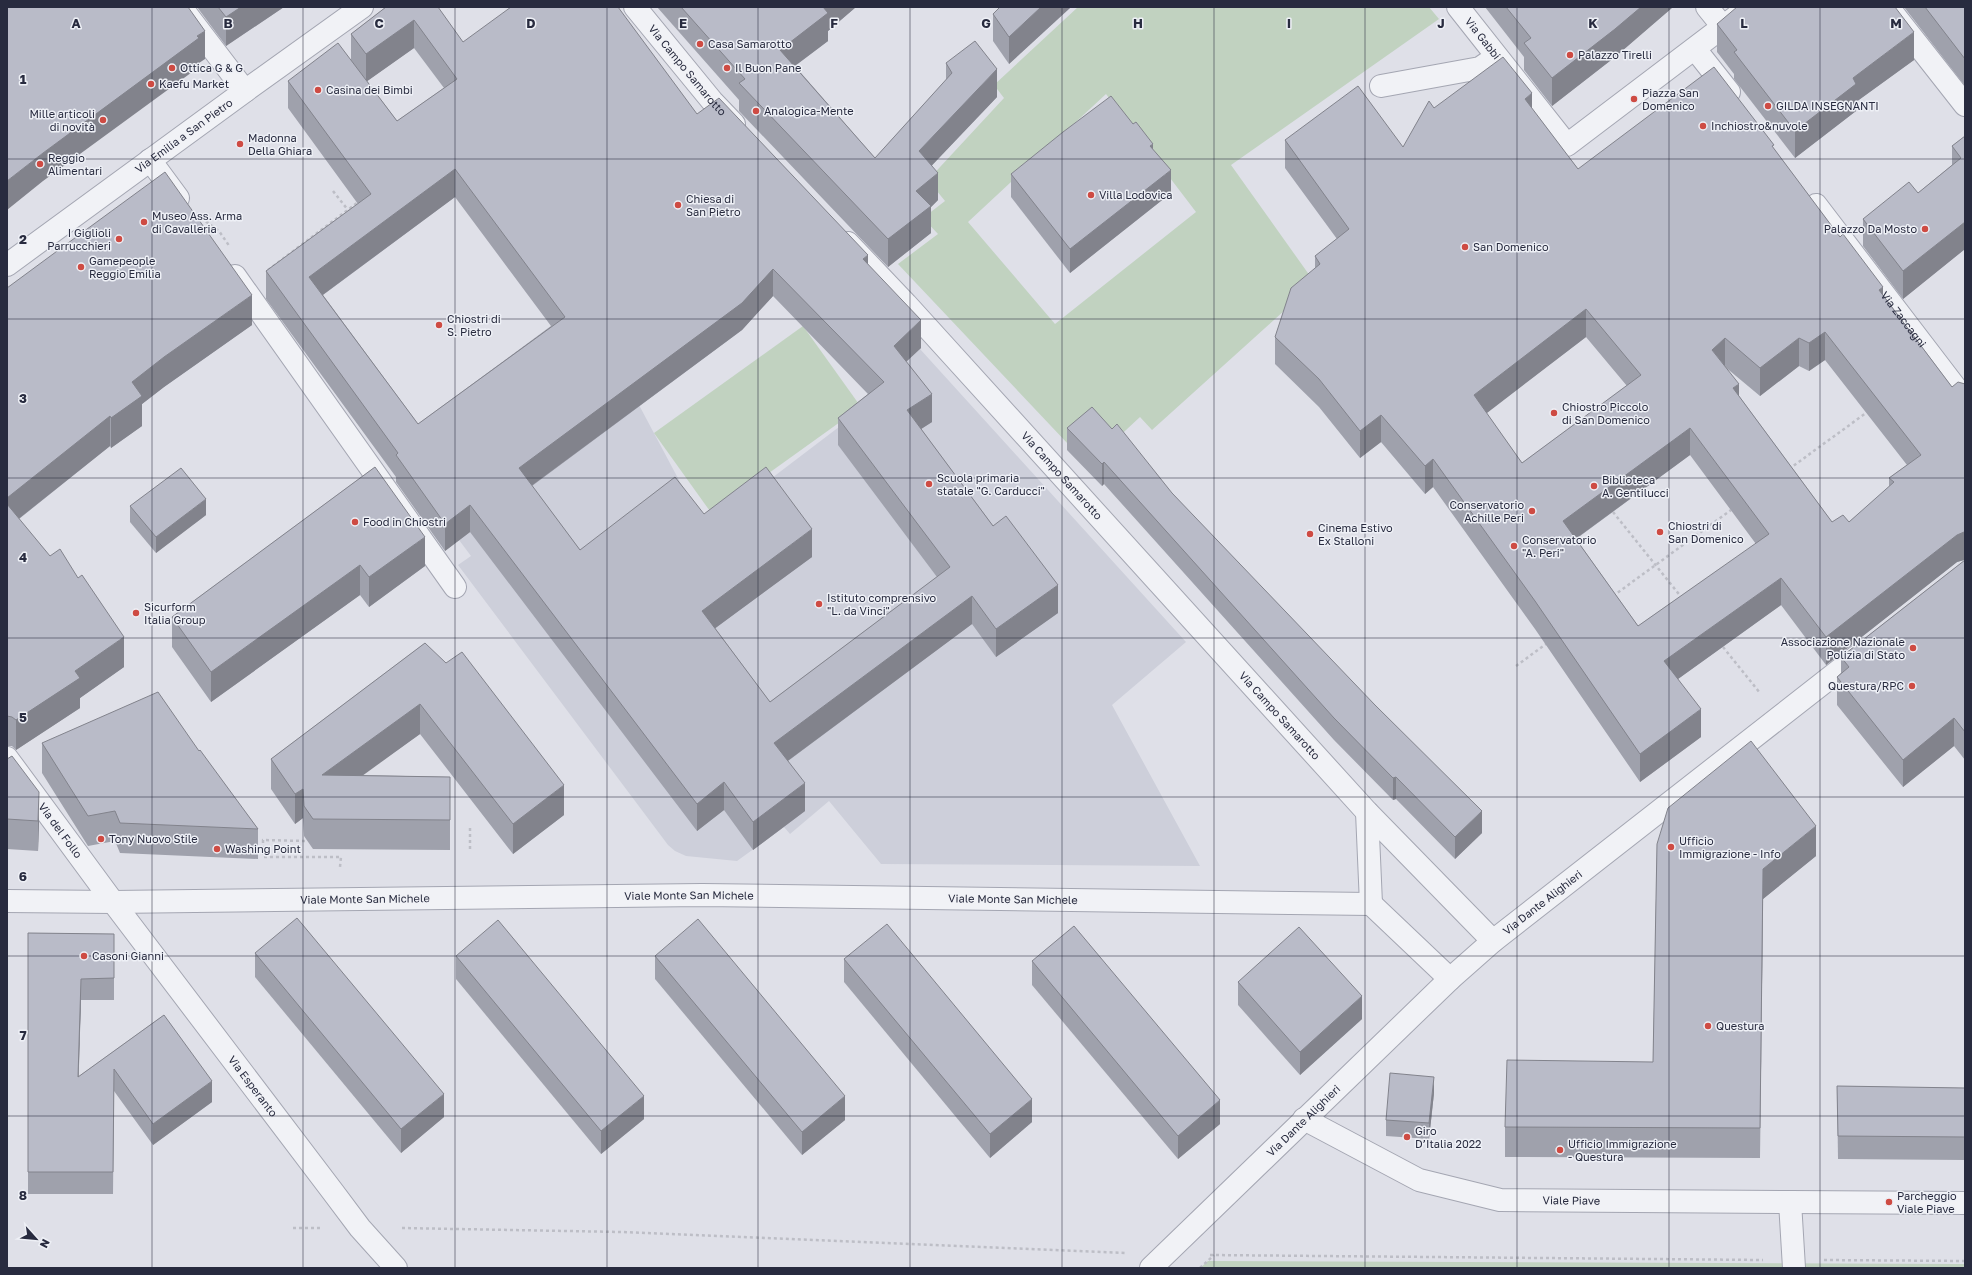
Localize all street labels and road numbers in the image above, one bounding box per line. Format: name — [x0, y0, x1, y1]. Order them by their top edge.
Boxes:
street label: Via Gabbi — [1463, 15, 1504, 62]
street label: Via Campo Samarotto — [646, 22, 729, 118]
street label: Via Emilia a San Pietro — [132, 95, 235, 175]
street label: Via Zaccagni — [1878, 289, 1929, 350]
street label: Via Campo Samarotto — [1019, 429, 1106, 522]
street label: Via Campo Samarotto — [1237, 669, 1323, 762]
street label: Via del Follo — [36, 800, 86, 861]
street label: Via Dante Alighieri — [1500, 867, 1584, 937]
street label: Viale Monte San Michele — [624, 888, 754, 902]
street label: Viale Monte San Michele — [300, 891, 430, 906]
street label: Viale Monte San Michele — [948, 891, 1078, 906]
street label: Via Esperanto — [226, 1053, 281, 1119]
street label: Via Dante Alighieri — [1264, 1082, 1343, 1159]
street label: Viale Piave — [1543, 1193, 1600, 1207]

